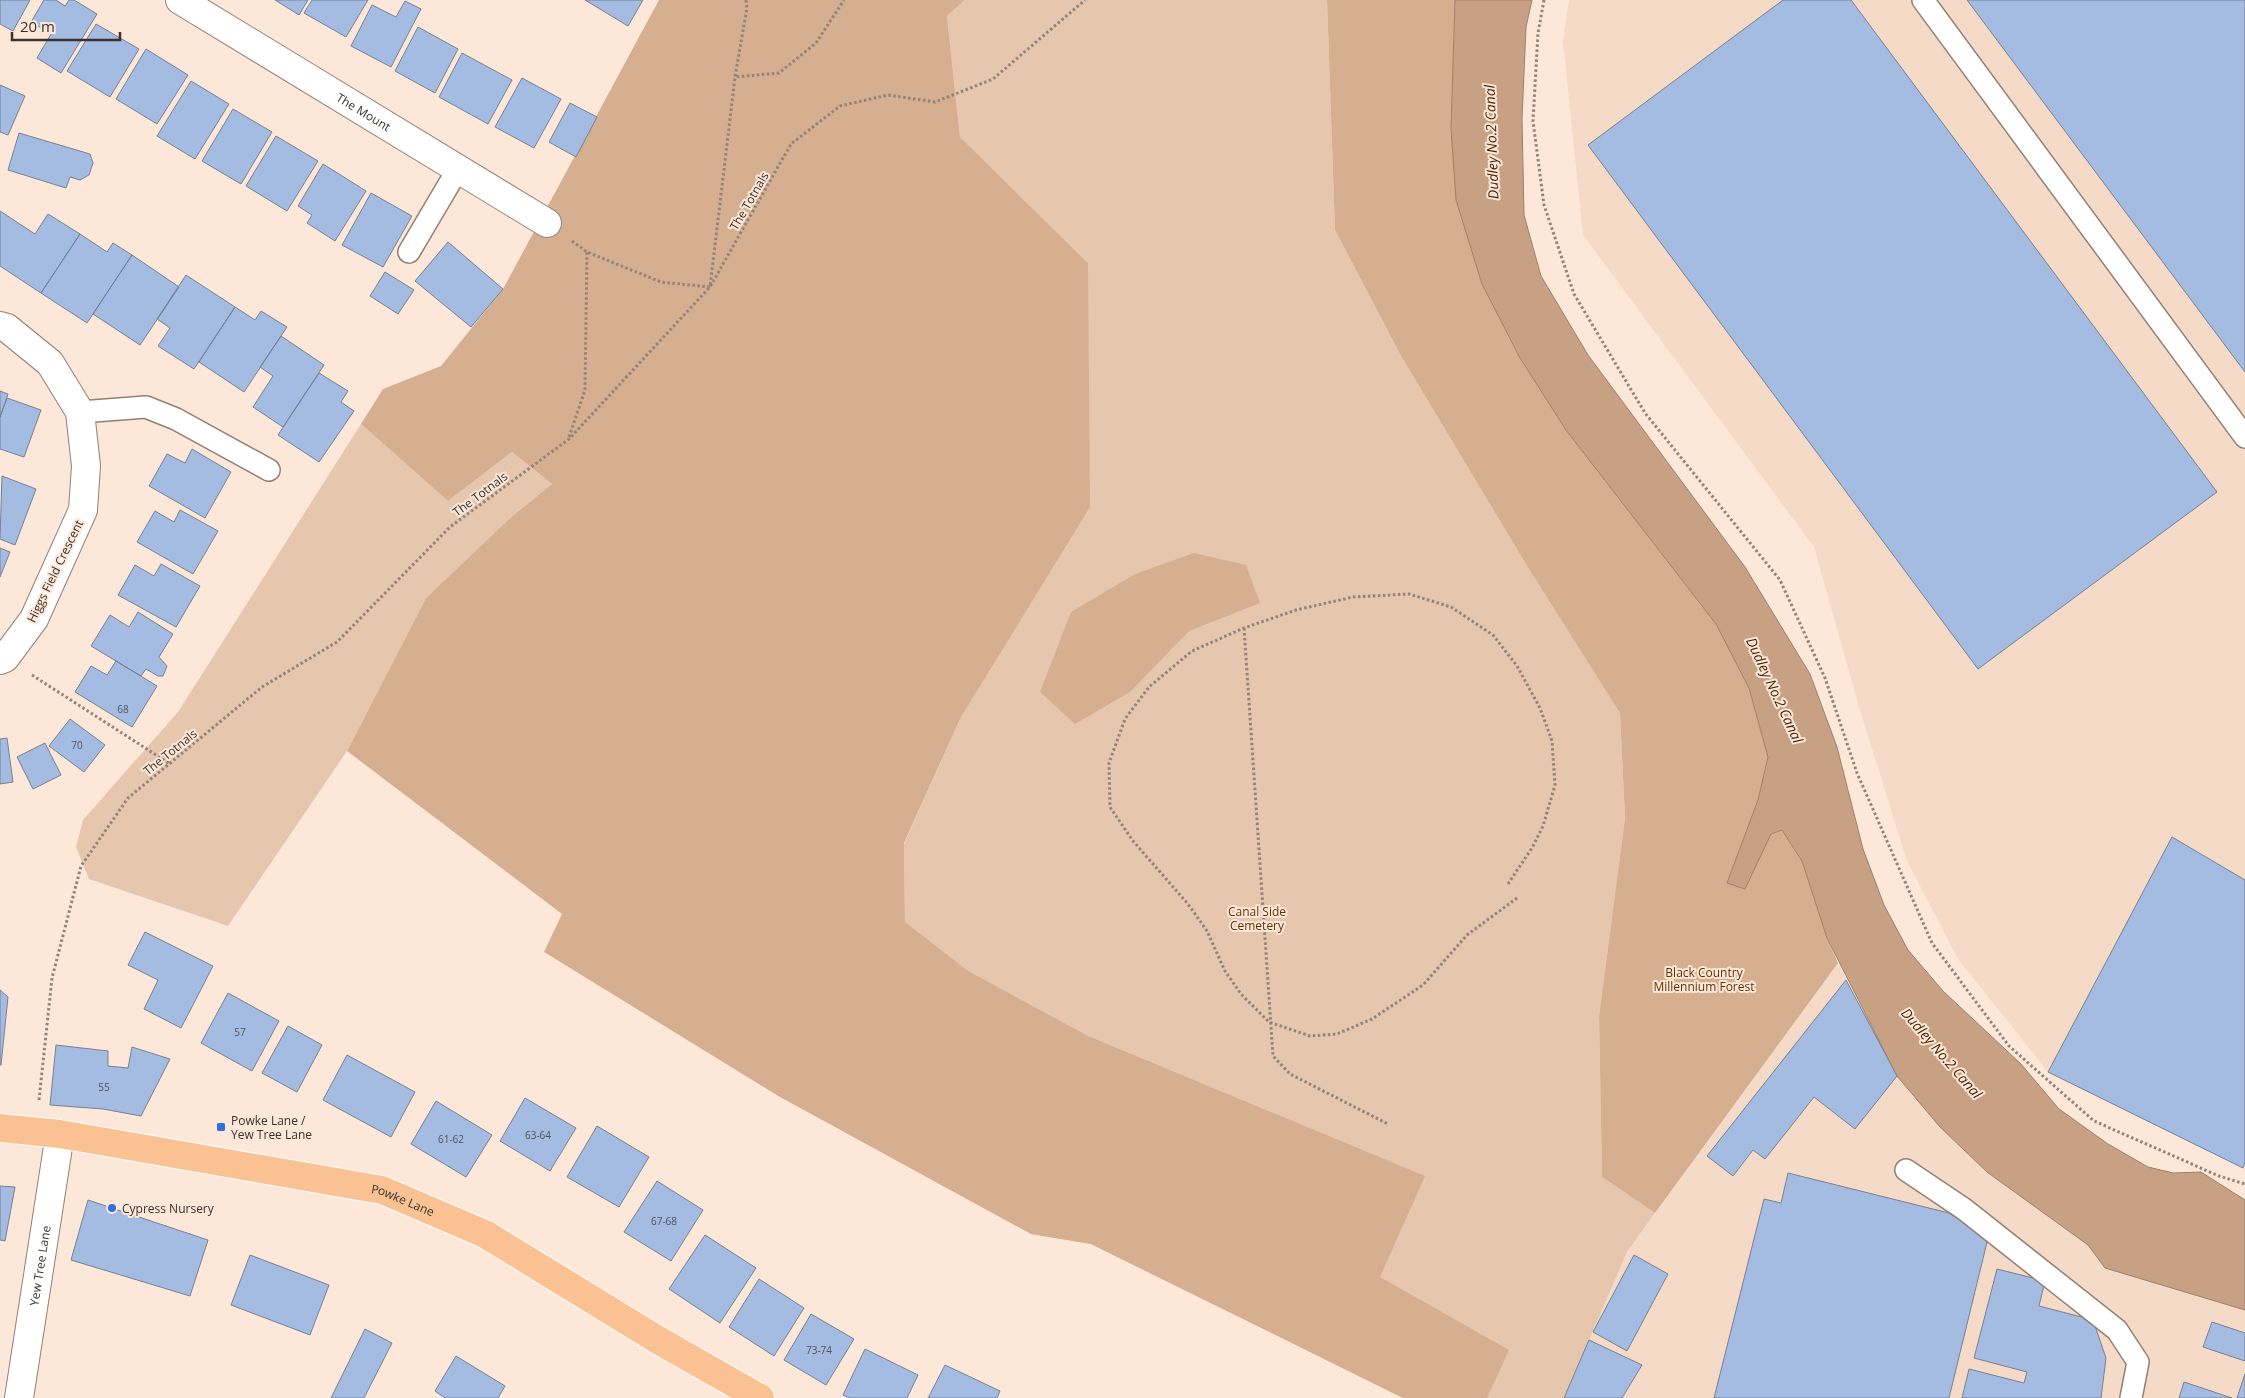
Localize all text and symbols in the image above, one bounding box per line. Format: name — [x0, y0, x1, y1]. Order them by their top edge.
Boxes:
scale bar — [12, 10, 120, 42]
text: 20 m — [20, 16, 55, 36]
water label: Dudley No.2 Canal — [1479, 84, 1502, 199]
street label: The Mount — [333, 89, 394, 135]
street label: The Totnals — [725, 168, 773, 233]
street label: The Totnals — [449, 468, 511, 520]
street label: Higgs Field Crescent — [23, 517, 87, 625]
water label: Dudley No.2 Canal — [1742, 634, 1808, 746]
house number: 68 — [117, 702, 129, 716]
street label: The Totnals — [140, 725, 201, 779]
house number: 70 — [71, 738, 83, 752]
park label: Canal Side Cemetery — [1228, 903, 1286, 934]
park label: Black Country Millennium Forest — [1653, 964, 1755, 995]
water label: Dudley No.2 Canal — [1897, 1004, 1987, 1103]
house number: 57 — [234, 1025, 246, 1039]
house number: 55 — [98, 1080, 110, 1094]
place label: Powke Lane / Yew Tree Lane — [231, 1112, 312, 1143]
marker: Powke Lane / Yew Tree Lane — [215, 1121, 227, 1133]
house number: 63-64 — [525, 1128, 551, 1142]
house number: 61-62 — [438, 1132, 464, 1146]
street label: Powke Lane — [370, 1180, 437, 1220]
place label: Cypress Nursery — [122, 1200, 215, 1217]
marker: Cypress Nursery — [106, 1202, 118, 1214]
house number: 67-68 — [651, 1214, 677, 1228]
street label: Yew Tree Lane — [25, 1224, 54, 1307]
house number: 73-74 — [806, 1343, 832, 1357]

